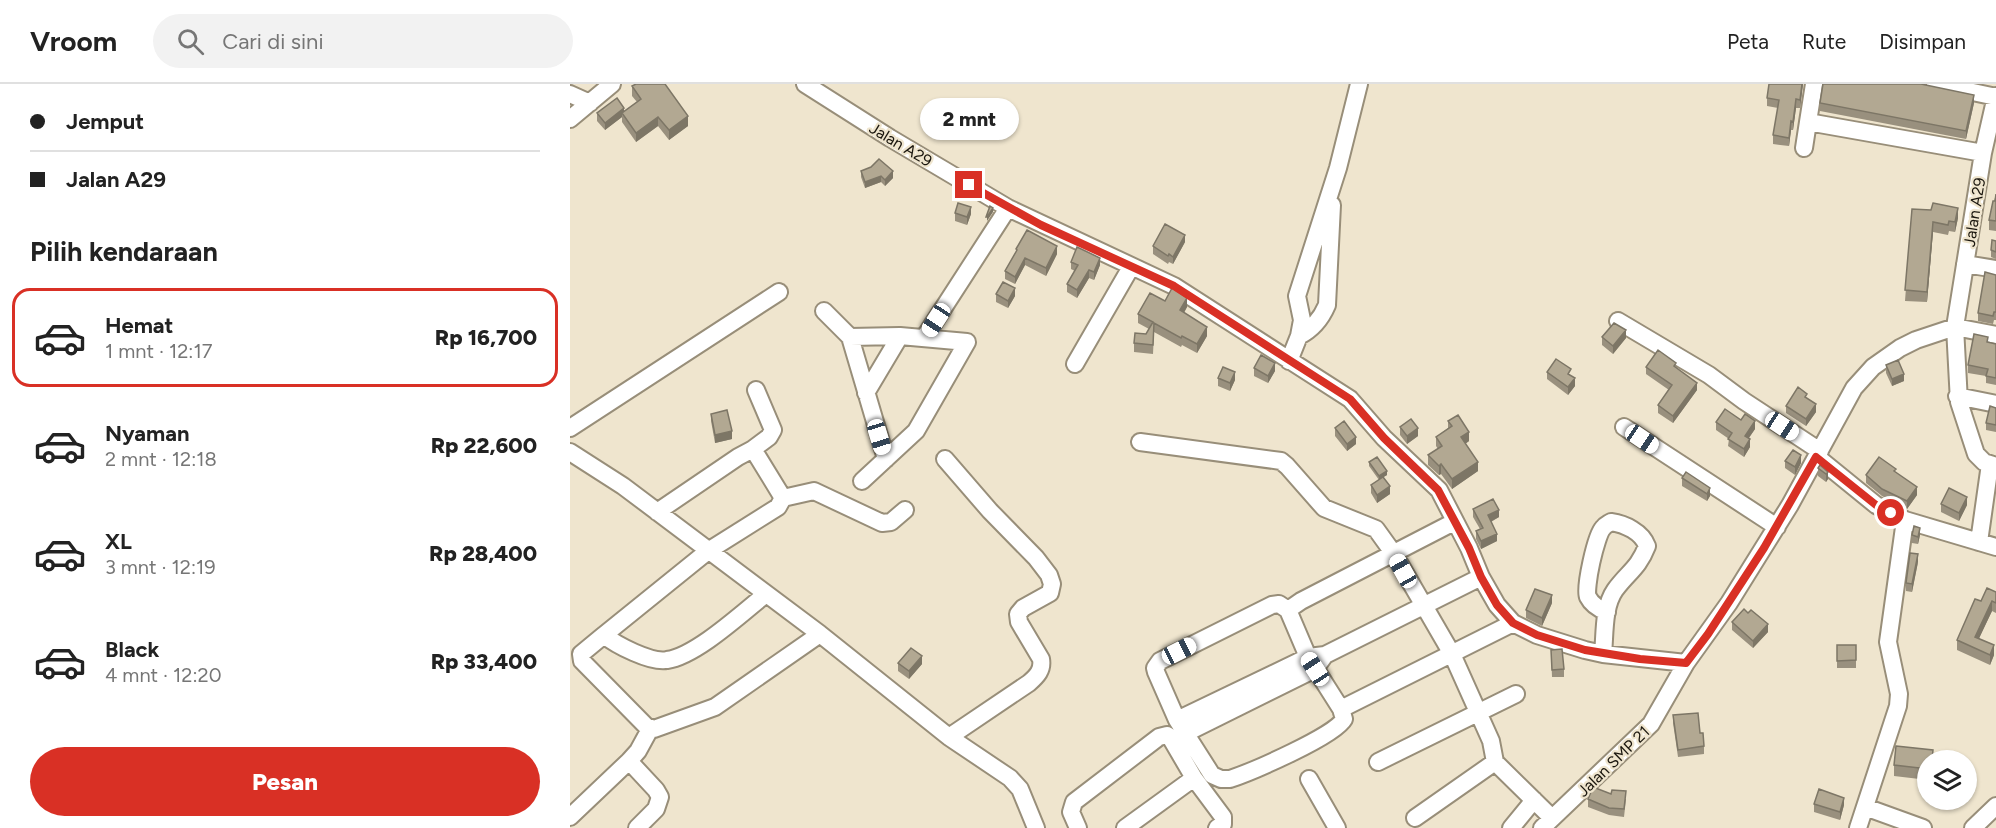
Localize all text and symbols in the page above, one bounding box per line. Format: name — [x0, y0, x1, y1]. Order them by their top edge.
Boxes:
search box — [153, 14, 573, 68]
text: Vroom — [30, 24, 117, 58]
icon: search — [174, 25, 207, 58]
text: Cari di sini — [222, 28, 324, 55]
text: Peta — [1727, 29, 1769, 54]
text: Rute — [1802, 29, 1846, 54]
text: Disimpan — [1879, 29, 1966, 54]
callout: 2 mnt — [920, 98, 1018, 140]
text: 2 mnt — [943, 107, 996, 131]
text: Jemput — [66, 108, 144, 135]
street label: Jalan A29 — [866, 118, 936, 171]
text: Jalan A29 — [66, 166, 166, 193]
route end — [955, 171, 982, 198]
street label: Jalan A29 — [1960, 176, 1989, 248]
text: Pilih kendaraan — [30, 235, 218, 268]
car — [919, 300, 953, 340]
icon: car — [33, 311, 87, 365]
text: Hemat — [105, 312, 173, 339]
text: Rp 16,700 — [435, 324, 537, 351]
text: 1 mnt · 12:17 — [105, 339, 212, 363]
car — [1762, 409, 1802, 443]
car — [865, 417, 893, 457]
icon: car — [33, 419, 87, 473]
text: Nyaman — [105, 420, 189, 447]
car — [1622, 421, 1662, 457]
text: Rp 22,600 — [431, 432, 537, 459]
text: 2 mnt · 12:18 — [105, 447, 217, 471]
route start — [1877, 499, 1904, 526]
icon: car — [33, 527, 87, 581]
text: XL — [105, 528, 132, 555]
text: Rp 28,400 — [429, 540, 537, 567]
car — [1386, 551, 1420, 591]
text: 3 mnt · 12:19 — [105, 555, 216, 579]
icon: car — [33, 635, 87, 689]
car — [1159, 635, 1199, 667]
text: Black — [105, 636, 159, 663]
text: Rp 33,400 — [431, 648, 537, 675]
car — [1298, 649, 1332, 689]
text: 4 mnt · 12:20 — [105, 663, 222, 687]
street label: Jalan SMP 21 — [1573, 722, 1653, 801]
button: Pesan — [30, 747, 540, 816]
map controls — [1917, 750, 1977, 810]
button: layers — [1917, 750, 1977, 810]

